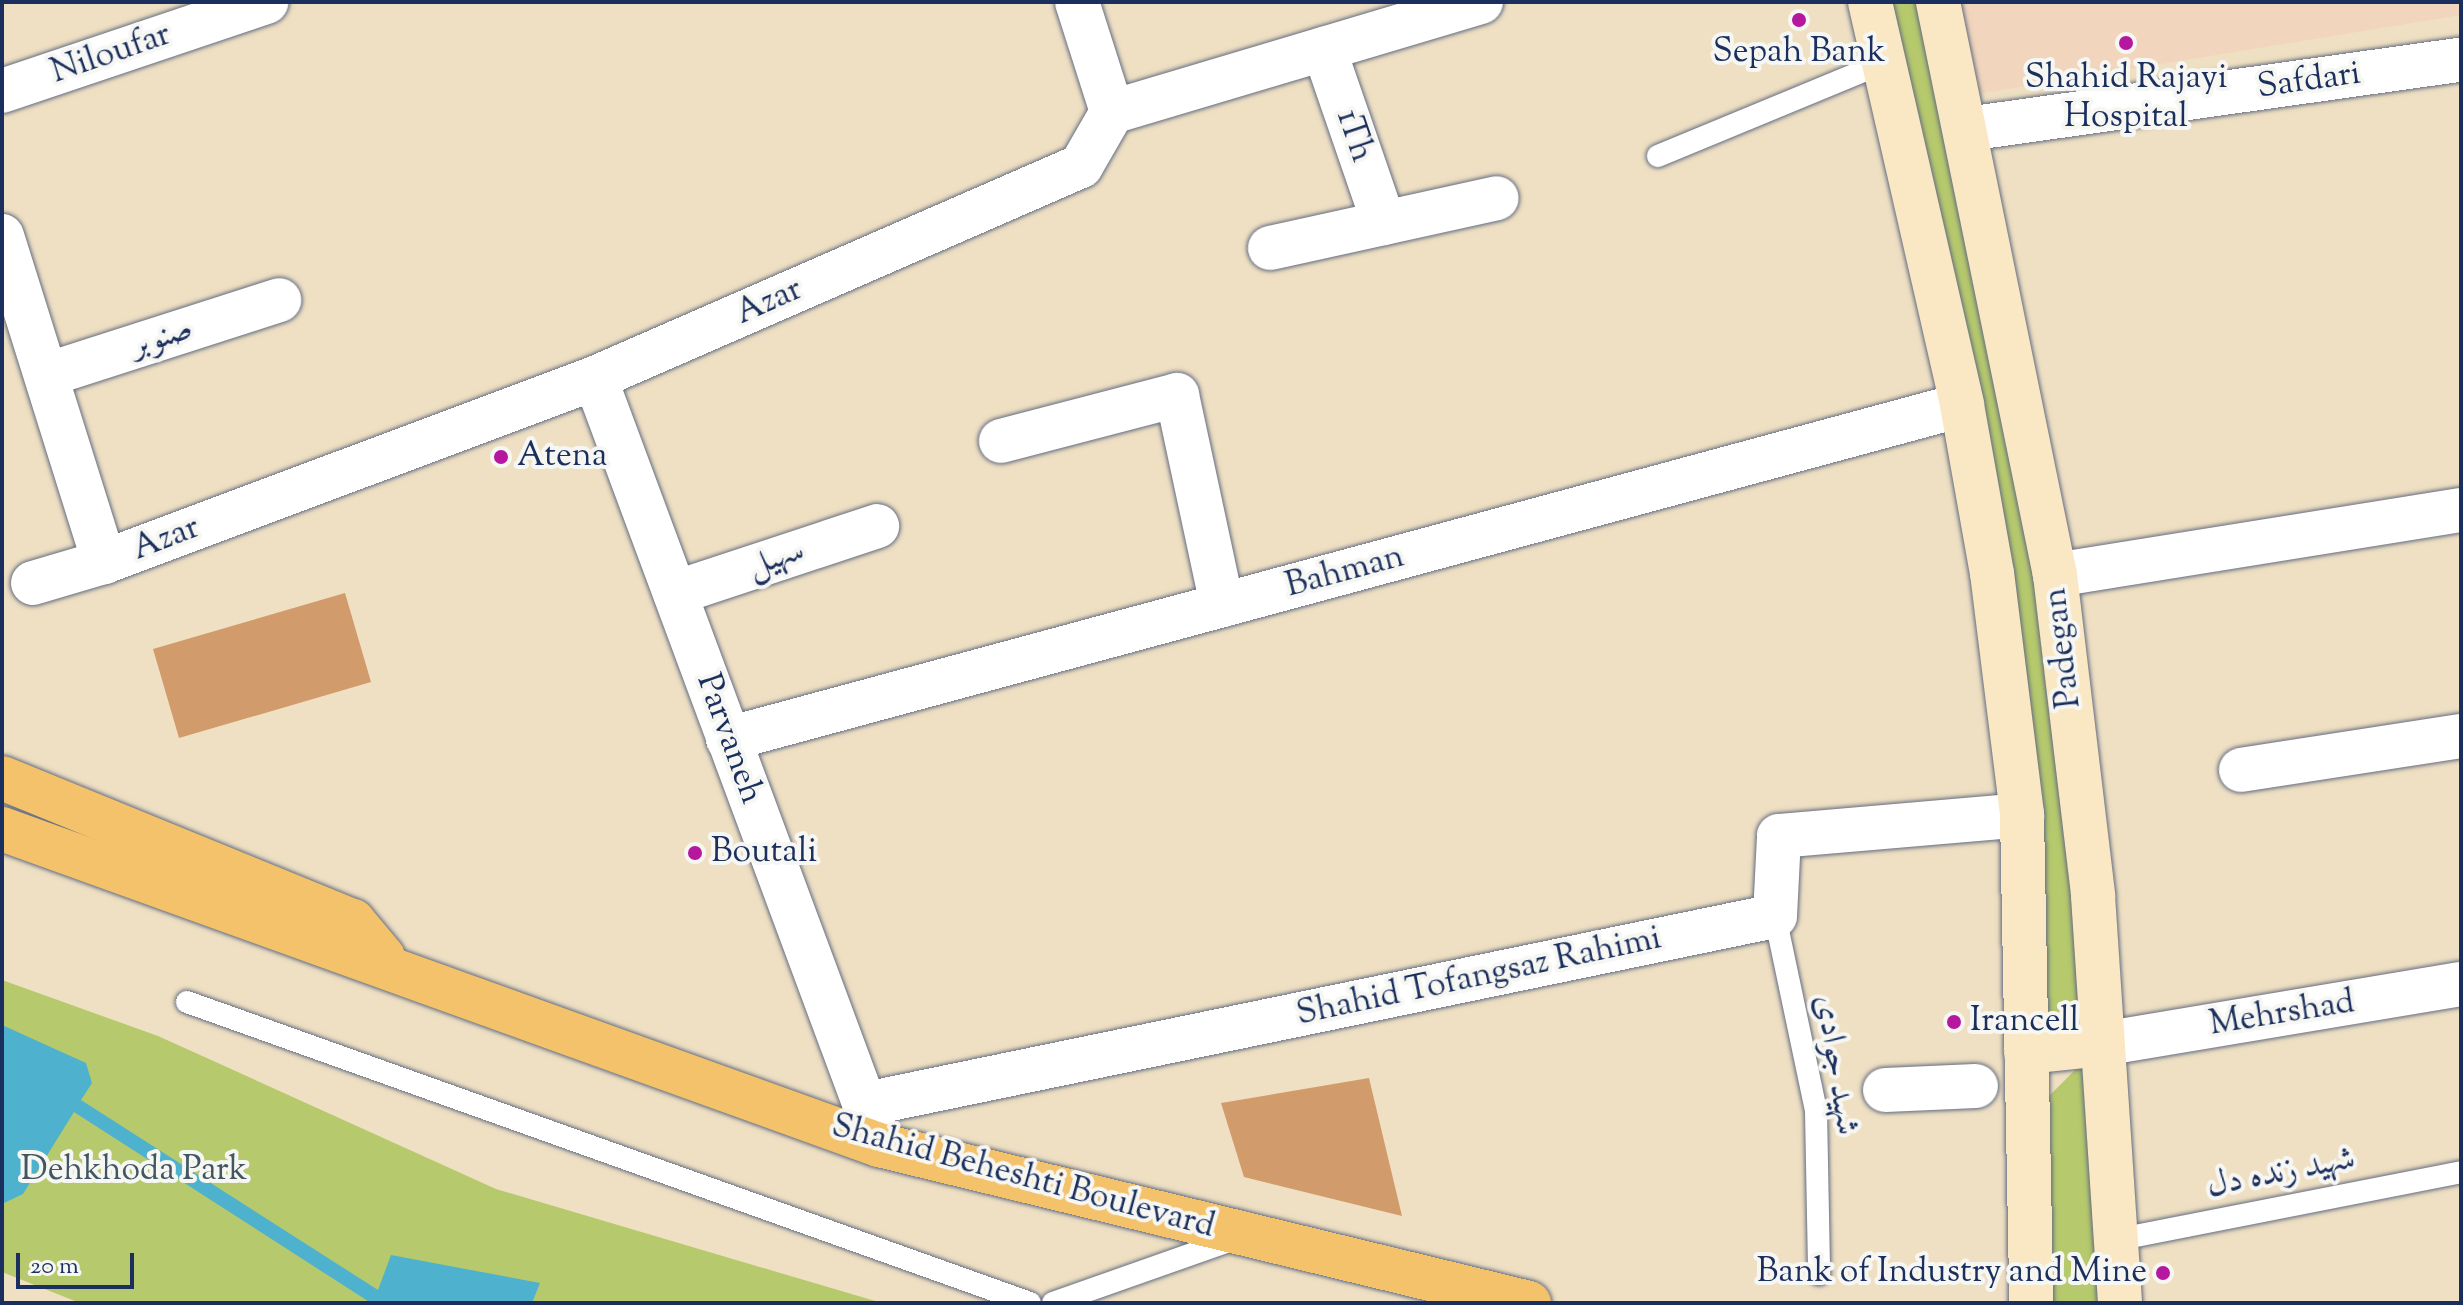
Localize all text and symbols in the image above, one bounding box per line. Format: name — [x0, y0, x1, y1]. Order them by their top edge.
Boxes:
marker: Sepah Bank — [1790, 11, 1808, 29]
street label: Niloufar — [46, 15, 176, 93]
marker: Shahid Rajayi Hospital — [2115, 32, 2137, 54]
place label: Sepah Bank — [1712, 33, 1886, 73]
street label: Safdari — [2255, 54, 2363, 108]
place label: Shahid Rajayi Hospital — [2025, 58, 2227, 138]
street label: 1Th — [1326, 105, 1382, 167]
street label: Azar — [729, 269, 809, 335]
street label: صنوبر — [126, 309, 198, 367]
place label: Atena — [517, 437, 608, 477]
marker: Atena — [492, 448, 510, 466]
street label: Azar — [127, 508, 205, 570]
street label: سهیل — [742, 530, 810, 588]
street label: Bahman — [1281, 537, 1409, 607]
street label: Padegan — [2035, 585, 2091, 711]
street label: Parvaneh — [687, 668, 771, 810]
place label: Boutali — [711, 833, 817, 873]
marker: Boutali — [686, 844, 704, 862]
street label: Shahid Tofangsaz Rahimi — [1293, 918, 1665, 1036]
street label: Mehrshad — [2206, 982, 2358, 1046]
street label: شهید جوادی — [1805, 992, 1867, 1138]
place label: Irancell — [1970, 1002, 2079, 1042]
marker: Irancell — [1945, 1013, 1963, 1031]
street label: Shahid Beheshti Boulevard — [827, 1106, 1219, 1248]
street label: شهید زنده دل — [2203, 1139, 2359, 1207]
park label: Dehkhoda Park — [21, 1151, 247, 1191]
scale bar — [20, 1237, 138, 1287]
text: 20 m — [30, 1250, 79, 1284]
place label: Bank of Industry and Mine — [1757, 1253, 2147, 1293]
marker: Bank of Industry and Mine — [2154, 1264, 2172, 1282]

